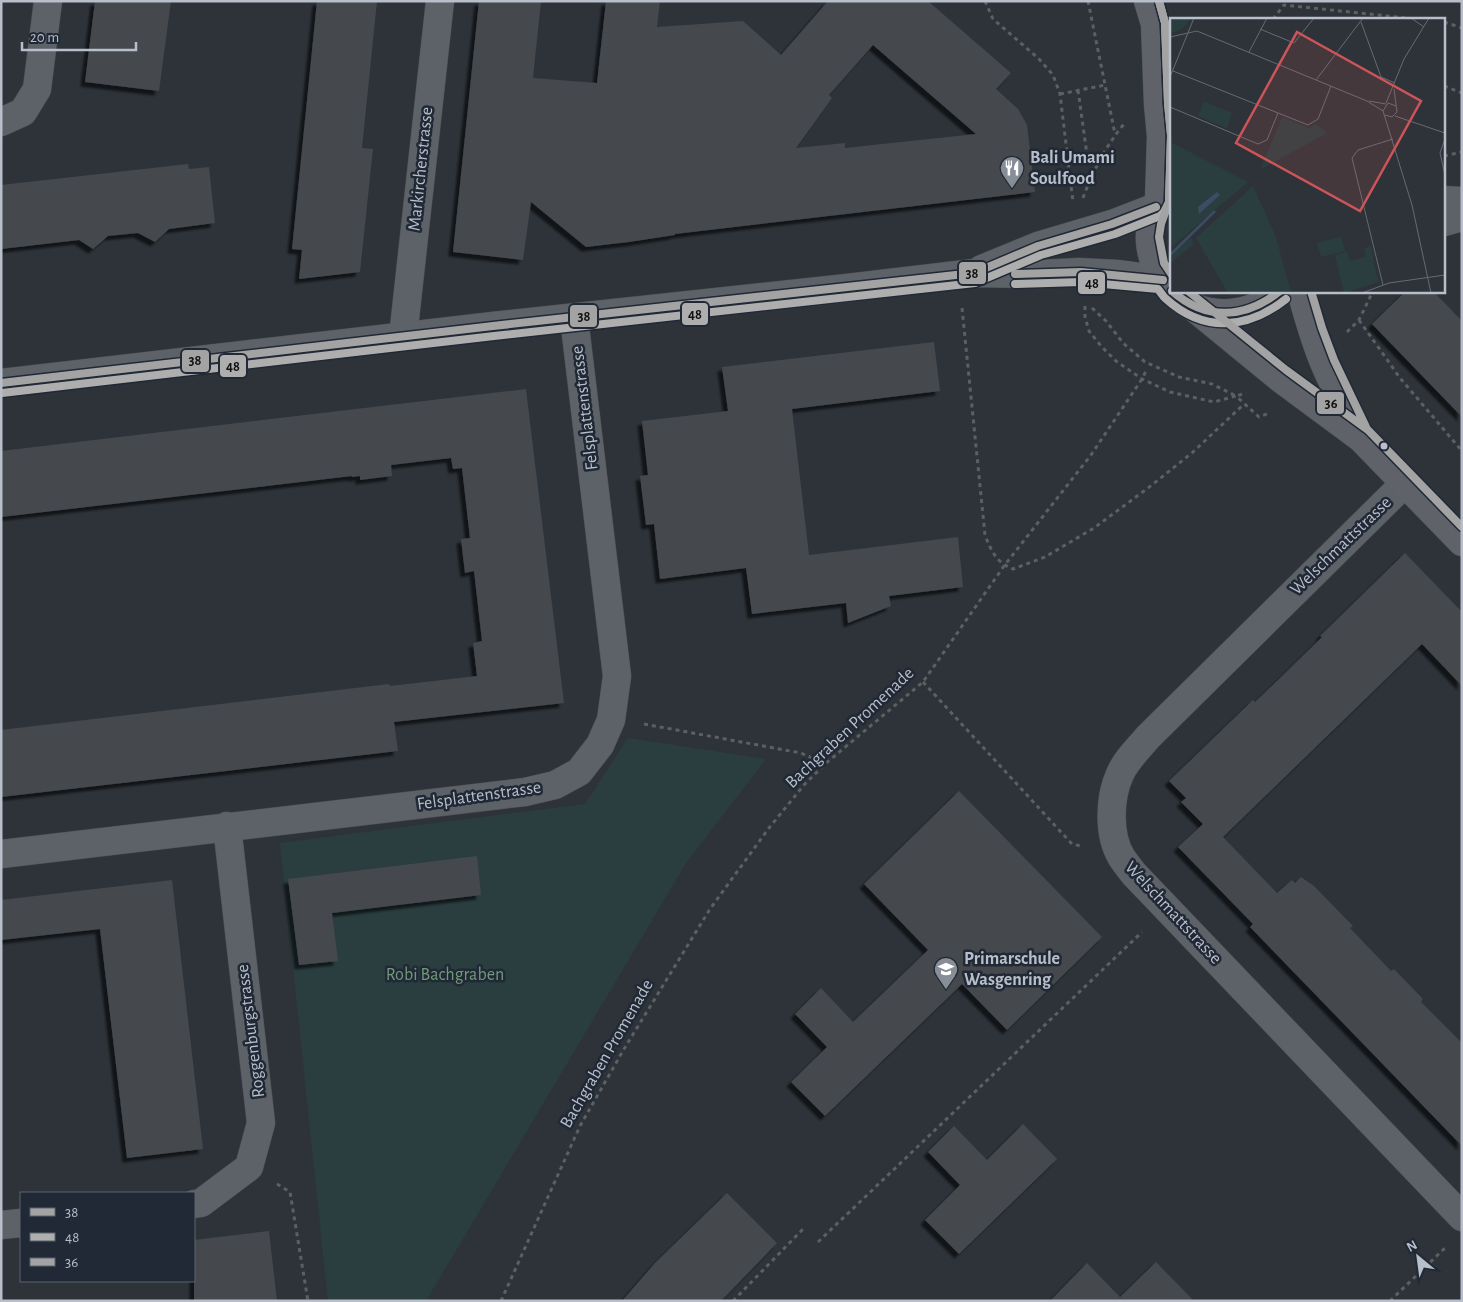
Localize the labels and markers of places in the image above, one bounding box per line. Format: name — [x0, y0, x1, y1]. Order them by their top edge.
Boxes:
place label: Bali Umami Soulfood — [1030, 149, 1115, 188]
restaurant icon: Bali Umami Soulfood — [999, 155, 1025, 189]
unlabelled marker — [1379, 441, 1389, 451]
place label: Primarschule Wasgenring — [964, 950, 1060, 989]
school or university icon: Primarschule Wasgenring — [933, 956, 959, 990]

